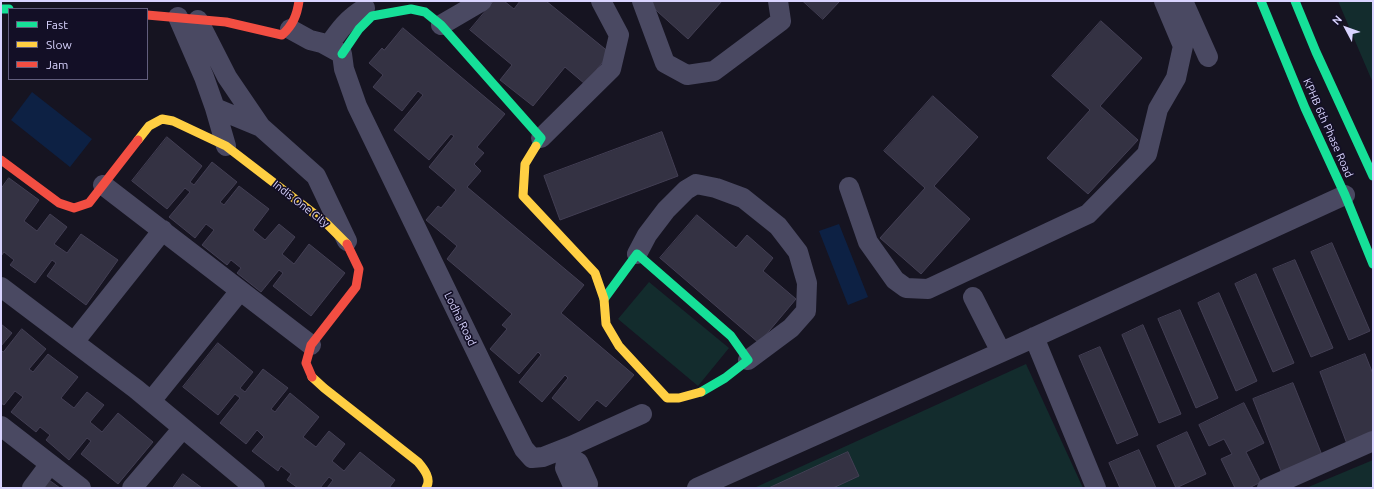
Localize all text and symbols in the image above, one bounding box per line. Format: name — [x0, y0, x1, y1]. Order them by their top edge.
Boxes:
legend — [8, 8, 148, 80]
north arrow — [1326, 8, 1366, 48]
text: N — [1330, 13, 1344, 27]
text: Fast — [46, 18, 68, 31]
text: Slow — [46, 38, 72, 51]
text: Jam — [46, 58, 68, 71]
street label: KPHB 6th Phase Road — [1300, 76, 1356, 180]
street label: Indis One City — [270, 178, 332, 230]
street label: Lodha Road — [441, 290, 479, 348]

